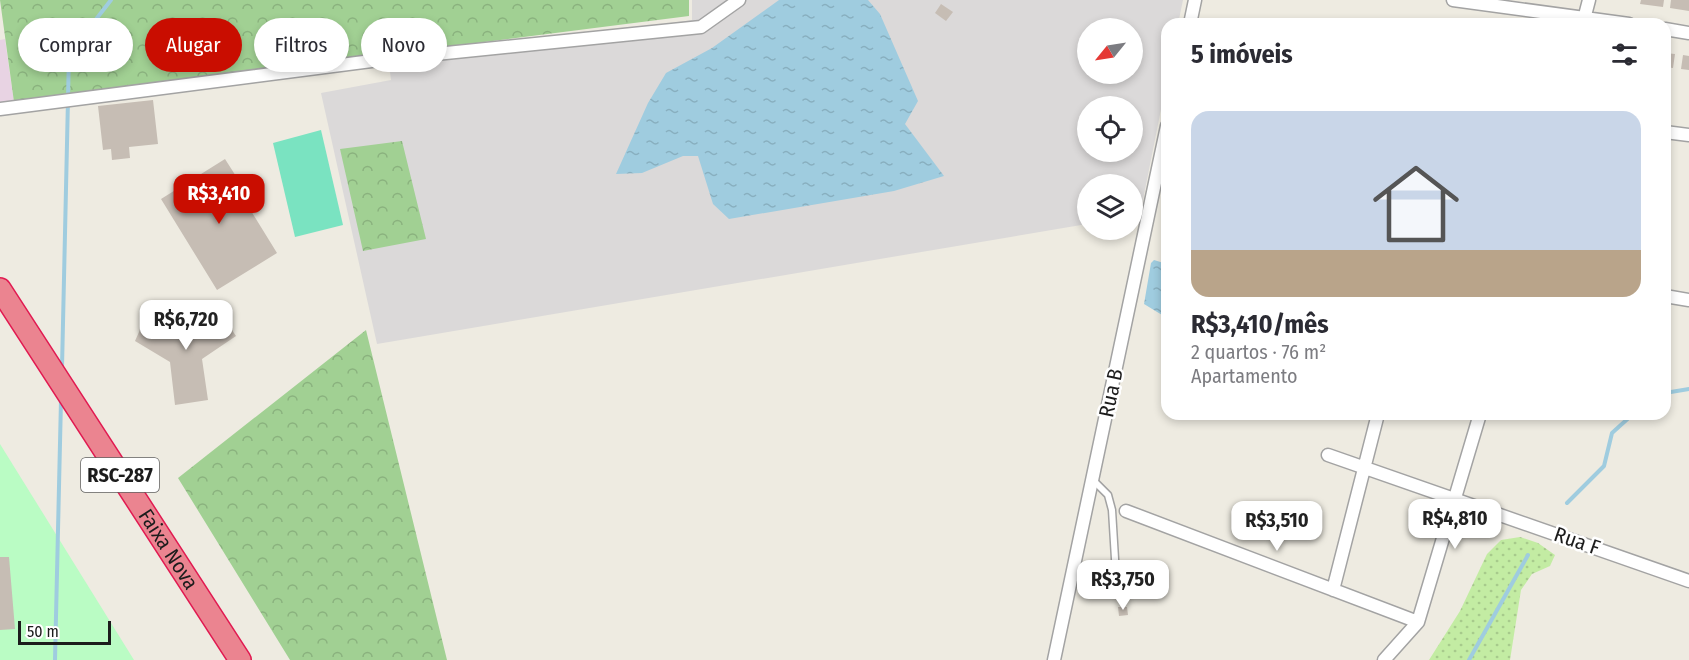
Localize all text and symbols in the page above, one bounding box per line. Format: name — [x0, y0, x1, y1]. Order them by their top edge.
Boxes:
chip: Comprar — [18, 18, 133, 72]
chip: Alugar — [145, 18, 242, 72]
chip: Filtros — [254, 18, 349, 72]
chip: Novo — [361, 18, 447, 72]
north arrow — [1077, 18, 1143, 84]
map controls — [1077, 18, 1143, 240]
icon: filters — [1608, 38, 1641, 71]
text: 5 imóveis — [1191, 39, 1293, 70]
button: locate — [1077, 96, 1143, 162]
icon: home — [1362, 150, 1470, 258]
pin: R$3,410 — [164, 174, 274, 225]
button: layers — [1077, 174, 1143, 240]
text: R$3,410 — [188, 181, 250, 205]
pin: R$6,720 — [131, 300, 241, 351]
text: R$6,720 — [154, 307, 218, 331]
text: R$3,410/mês — [1191, 309, 1329, 340]
text: 2 quartos · 76 m² — [1191, 340, 1326, 364]
text: Apartamento — [1191, 364, 1298, 388]
street label: Rua B — [1093, 366, 1129, 420]
road number: RSC-287 — [81, 458, 159, 492]
pin: R$4,810 — [1400, 499, 1510, 550]
pin: R$3,510 — [1222, 501, 1332, 552]
street label: Faixa Nova — [133, 504, 204, 594]
text: R$4,810 — [1422, 506, 1488, 530]
text: R$3,510 — [1245, 508, 1309, 532]
street label: Rua F — [1551, 521, 1603, 561]
pin: R$3,750 — [1068, 560, 1178, 611]
text: R$3,750 — [1091, 567, 1155, 591]
scale bar — [18, 618, 111, 646]
text: 50 m — [27, 622, 59, 641]

